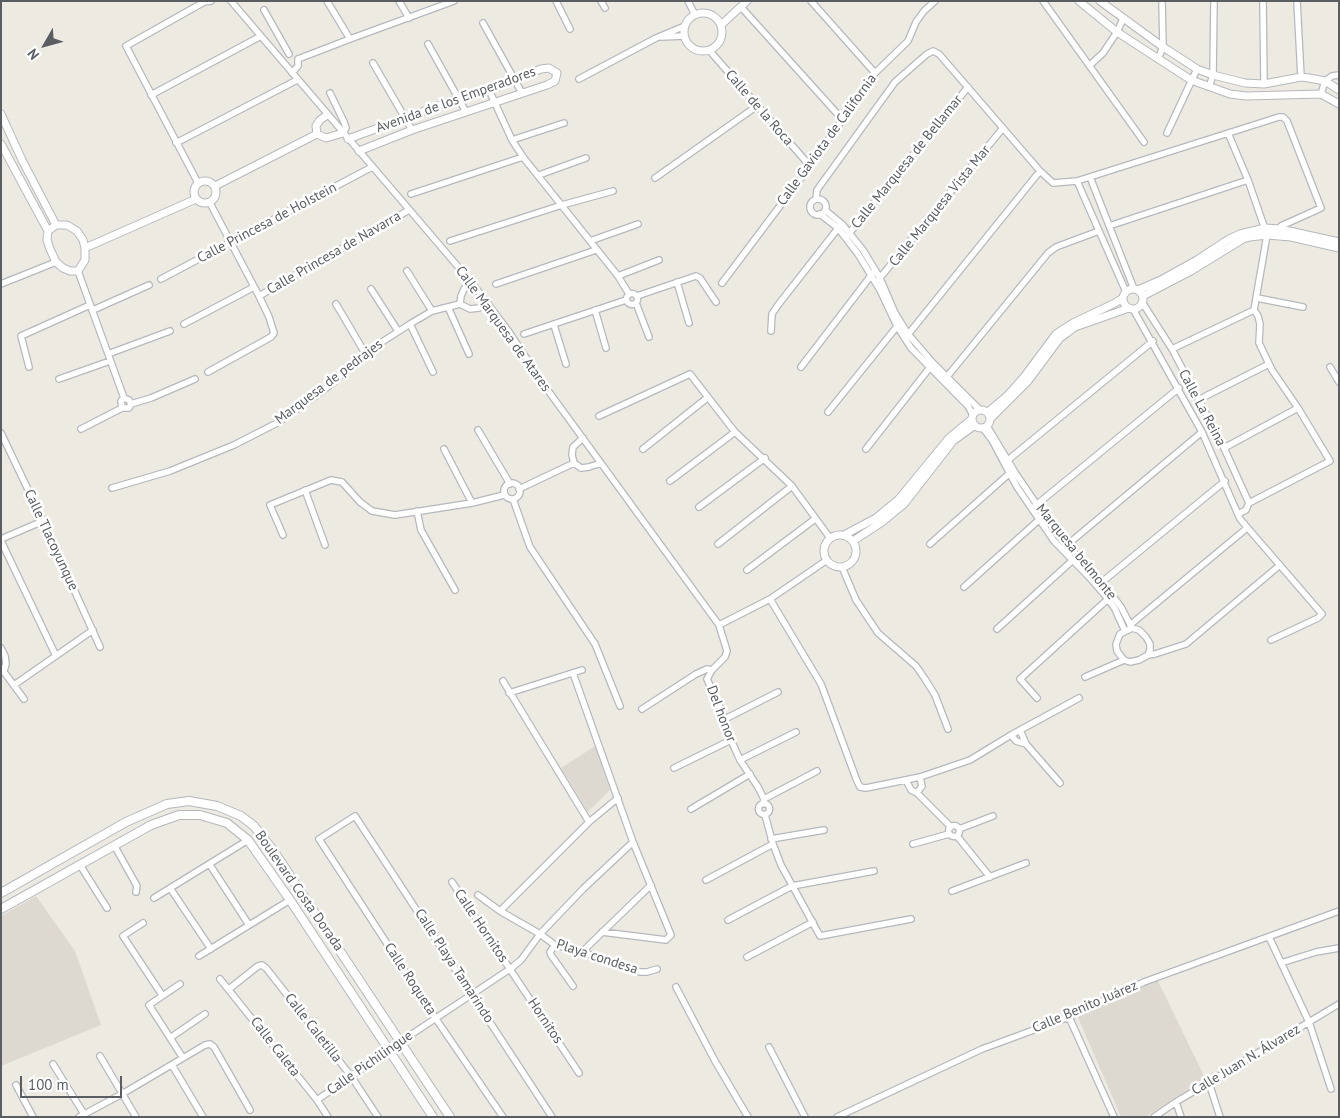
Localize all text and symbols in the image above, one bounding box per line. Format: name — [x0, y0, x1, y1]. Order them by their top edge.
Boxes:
north arrow — [20, 20, 70, 70]
text: N — [23, 45, 43, 63]
street label: Avenida de los Emperadores — [374, 63, 538, 137]
street label: Calle de la Roca — [721, 67, 797, 149]
street label: Calle Gaviota de California — [774, 71, 880, 209]
street label: Calle Marquesa de Bellamar — [848, 92, 966, 232]
street label: Calle Marquesa Vista Mar — [886, 142, 994, 270]
street label: Calle Princesa de HoIstein — [195, 179, 339, 267]
street label: Calle Princesa de Navarra — [264, 208, 404, 298]
street label: Calle Marquesa de Atares — [452, 263, 554, 395]
street label: Marquesa de pedrajes — [272, 336, 386, 428]
street label: Calle La Reina — [1175, 367, 1229, 449]
street label: Calle Tlacoyunque — [20, 487, 82, 593]
street label: Marquesa belmonte — [1032, 501, 1120, 603]
street label: Del honor — [703, 683, 739, 745]
street label: Boulevard Costa Dorada — [251, 828, 347, 954]
street label: Calle Hornitos — [450, 886, 512, 966]
street label: Calle Playa Tamarindo — [411, 906, 497, 1026]
street label: Playa condesa — [554, 936, 640, 978]
street label: Calle Roqueta — [380, 940, 440, 1018]
street label: Calle Benito Juárez — [1030, 977, 1140, 1037]
street label: Calle Caletilla — [281, 990, 345, 1066]
street label: Hornitos — [524, 995, 566, 1047]
street label: Calle Caleta — [246, 1014, 304, 1080]
street label: Calle Juan N. Álvarez — [1189, 1021, 1303, 1099]
street label: Calle Pichilingue — [324, 1027, 416, 1099]
scale bar — [22, 1066, 125, 1098]
text: 100 m — [28, 1075, 69, 1094]

